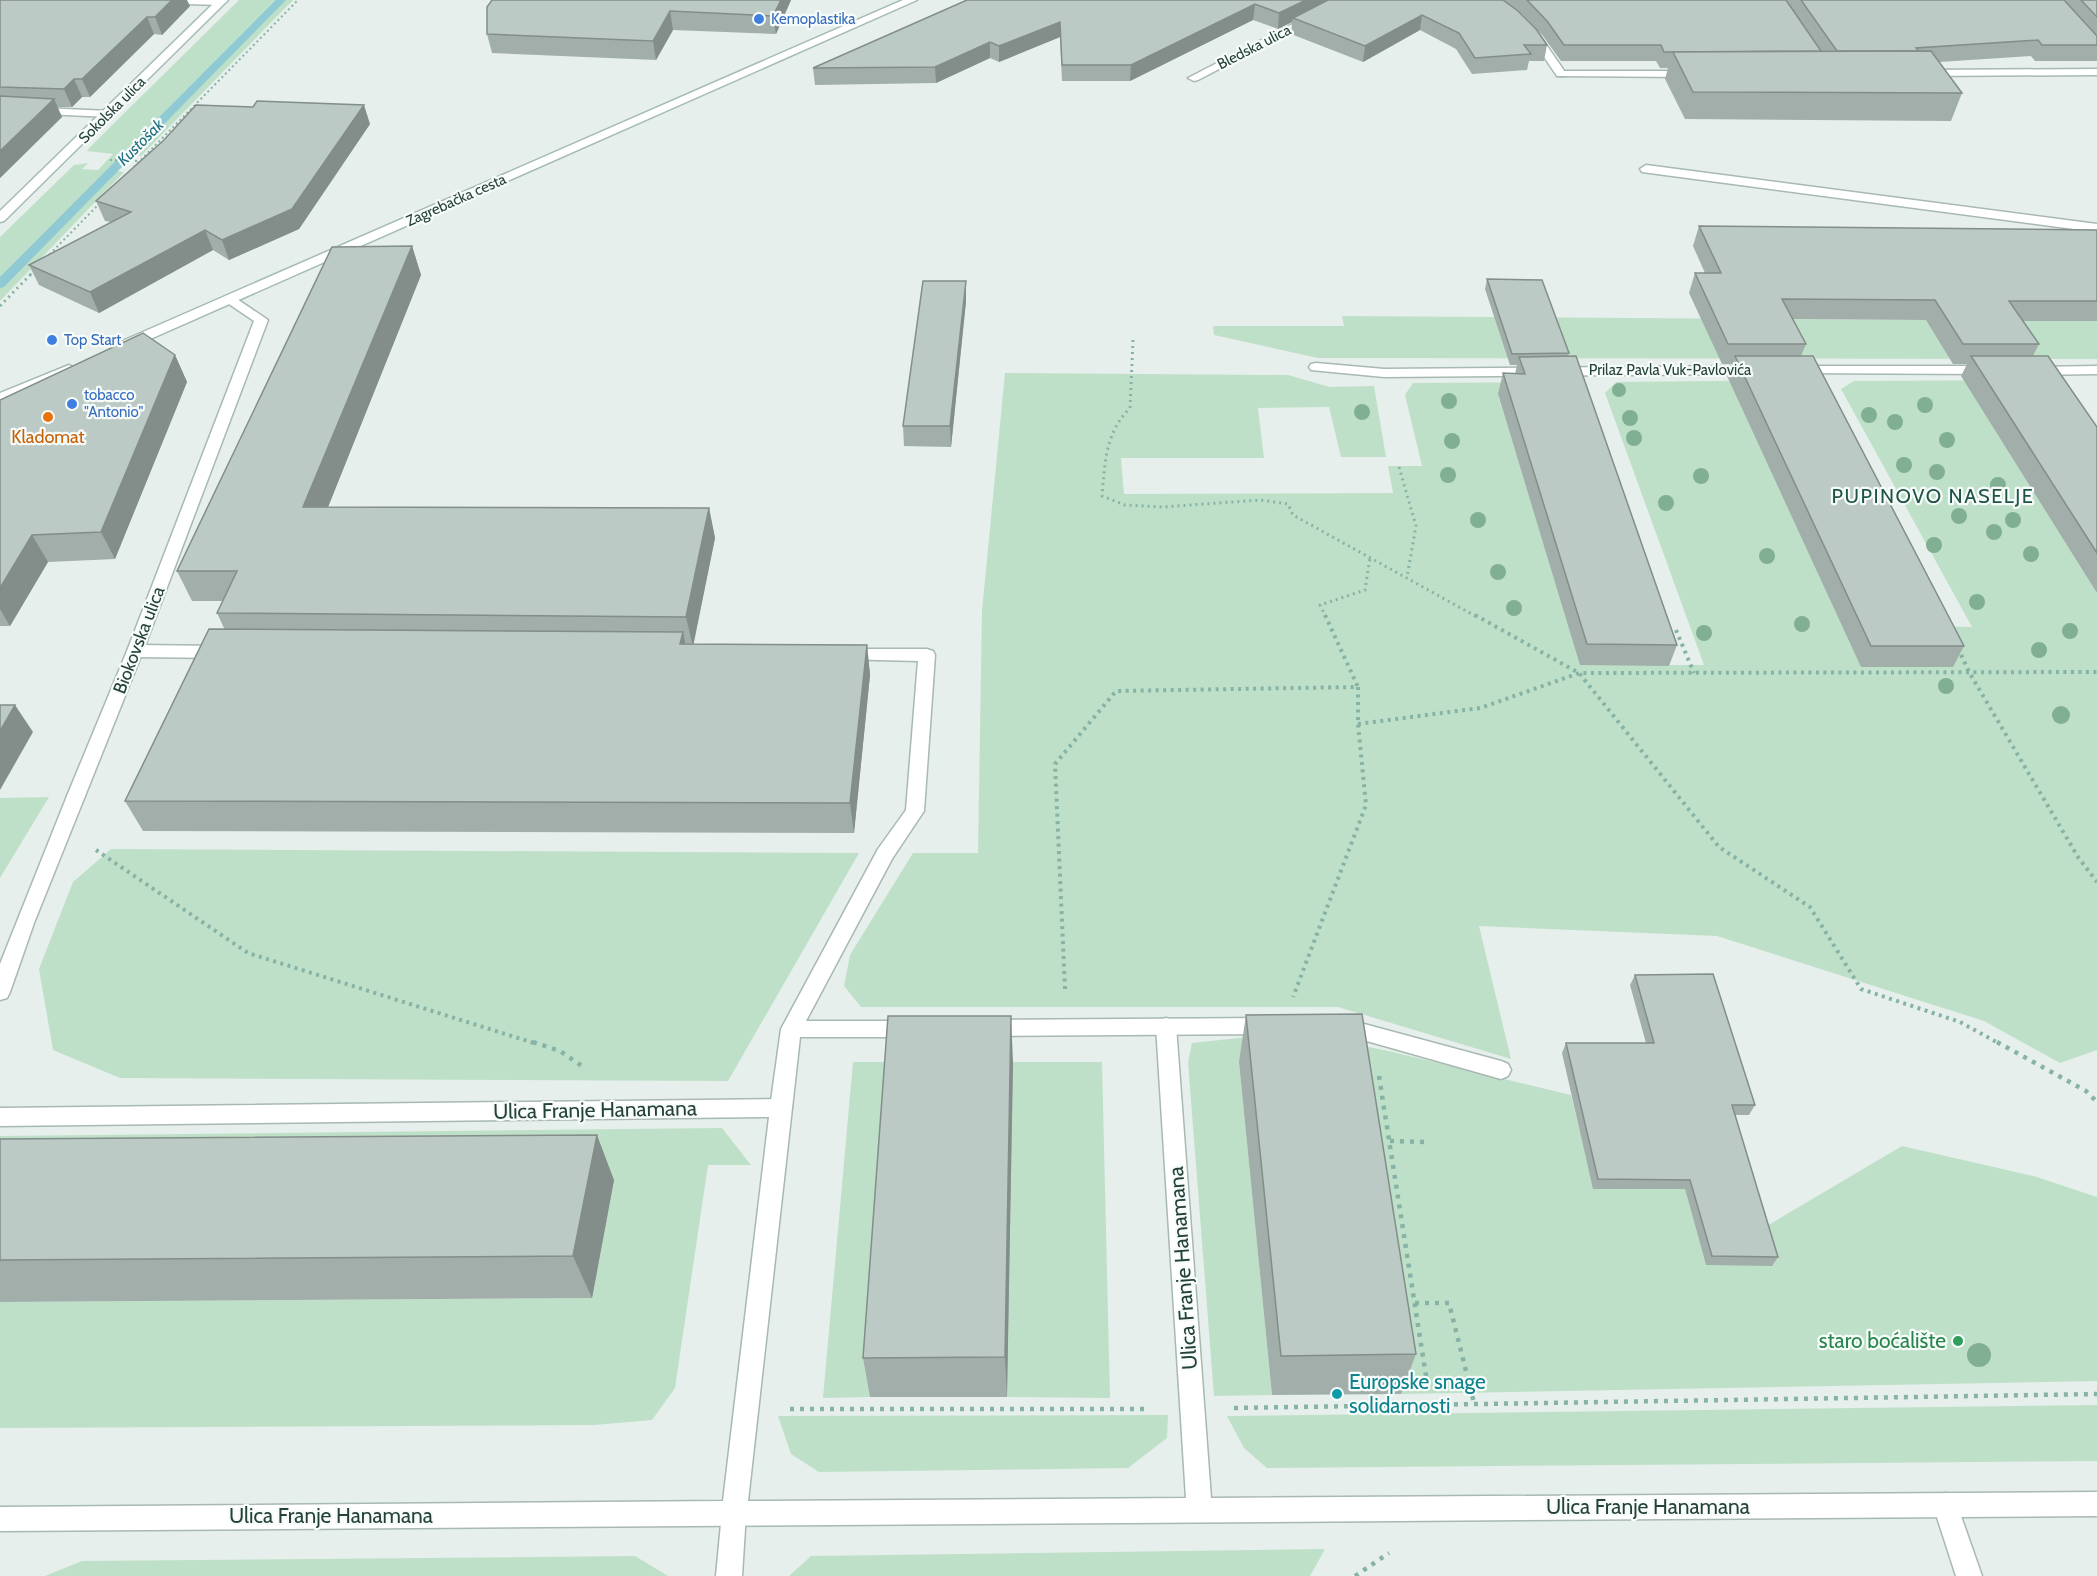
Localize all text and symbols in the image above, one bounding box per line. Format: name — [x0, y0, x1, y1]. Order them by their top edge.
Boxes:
place label: Kemoplastika — [771, 10, 856, 28]
marker: Kemoplastika — [752, 12, 766, 26]
street label: Bledska ulica — [1214, 20, 1295, 73]
street label: Sokolska ulica — [75, 72, 150, 147]
water label: Kustošak — [113, 115, 168, 169]
street label: Zagrebačka cesta — [403, 170, 509, 230]
place label: Top Start — [64, 331, 121, 349]
marker: Top Start — [45, 333, 59, 347]
street label: Prilaz Pavla Vuk-Pavlovića — [1589, 361, 1752, 379]
place label: tobacco "Antonio" — [84, 386, 143, 421]
marker: tobacco "Antonio" — [65, 397, 79, 411]
marker: Kladomat — [41, 410, 55, 424]
place label: Kladomat — [11, 426, 85, 448]
district label: PUPINOVO NASELJE — [1832, 484, 2034, 508]
street label: Biokovska ulica — [108, 583, 170, 697]
street label: Ulica Franje Hanamana — [493, 1095, 697, 1125]
street label: Ulica Franje Hanamana — [1163, 1165, 1203, 1371]
place label: staro boćalište — [1819, 1328, 1946, 1353]
marker: staro boćalište — [1951, 1334, 1965, 1348]
place label: Europske snage solidarnosti — [1349, 1369, 1486, 1418]
marker: Europske snage solidarnosti — [1330, 1387, 1344, 1401]
street label: Ulica Franje Hanamana — [1546, 1494, 1750, 1520]
street label: Ulica Franje Hanamana — [229, 1503, 433, 1529]

